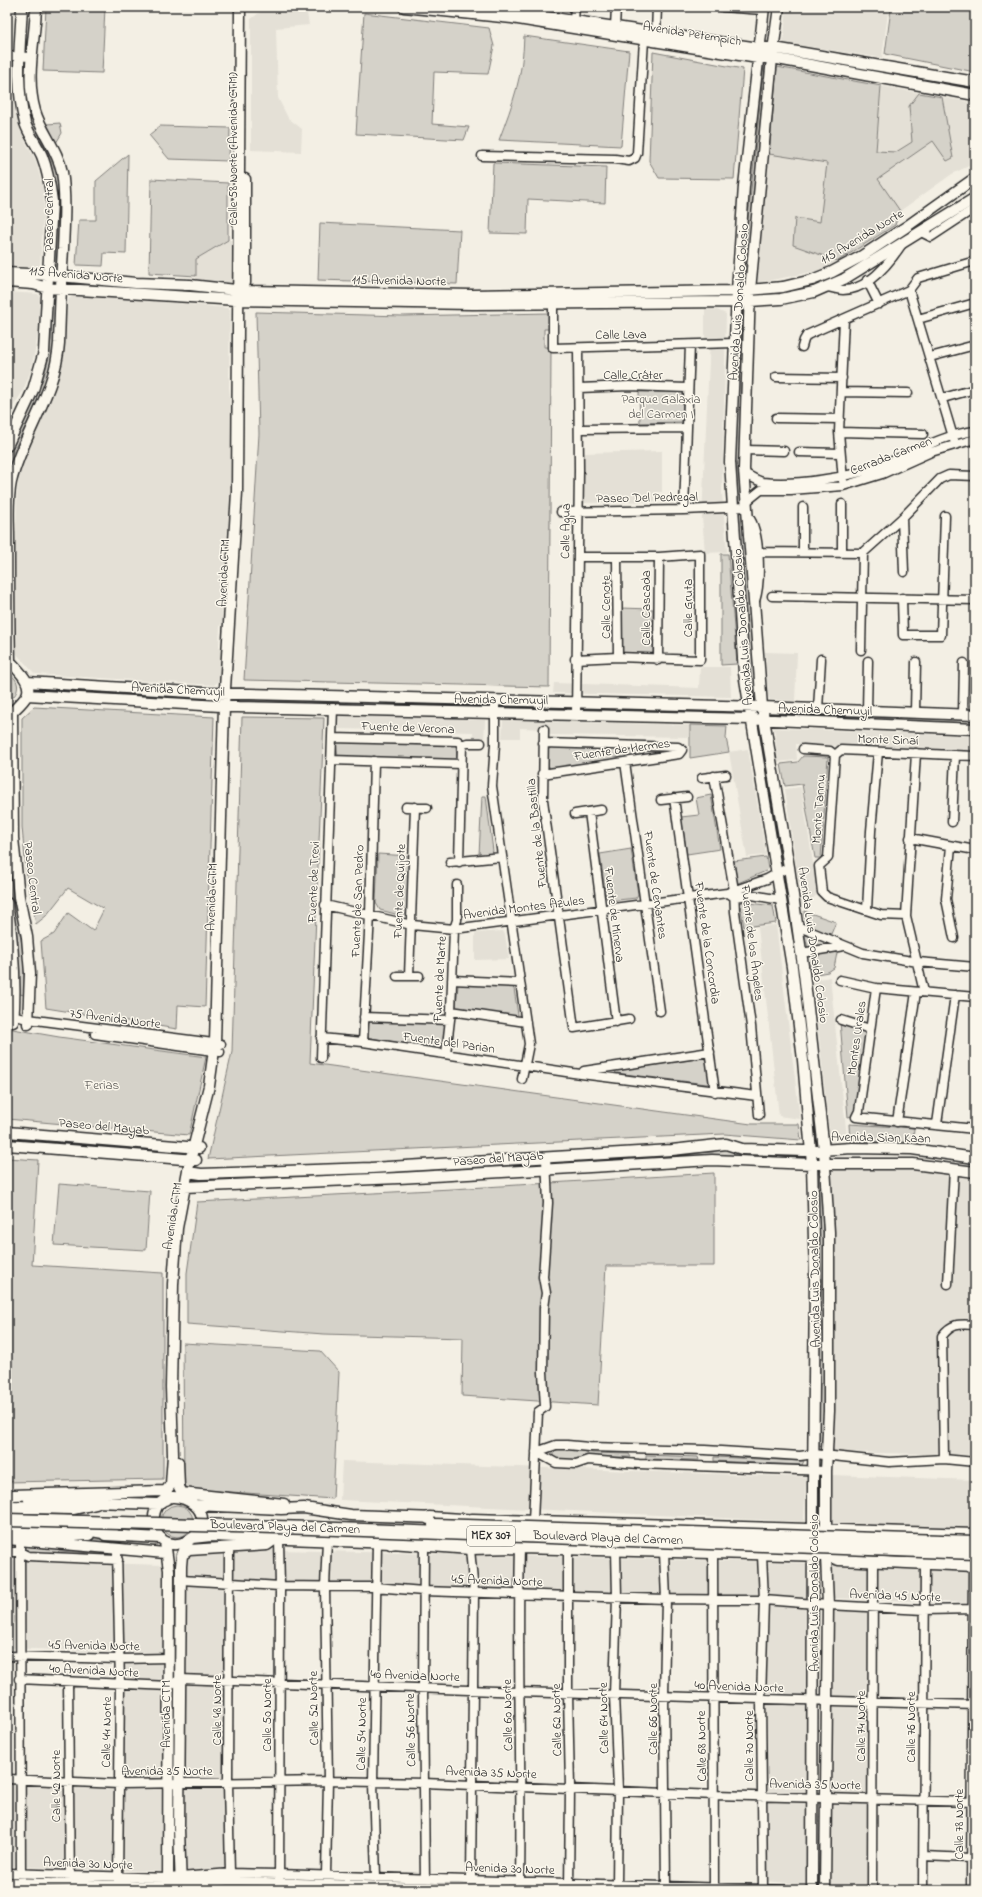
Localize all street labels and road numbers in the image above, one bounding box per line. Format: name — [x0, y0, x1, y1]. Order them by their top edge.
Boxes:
street label: Avenida Petempich — [641, 17, 743, 51]
street label: Calle 58 Norte (Avenida CTM) — [224, 72, 243, 226]
street label: Paseo Central — [40, 178, 59, 252]
street label: 115 Avenida Norte — [817, 204, 907, 269]
street label: Avenida Luis Donaldo Colosio — [724, 223, 754, 381]
street label: 115 Avenida Norte — [28, 261, 124, 289]
street label: 115 Avenida Norte — [352, 271, 446, 291]
street label: Calle Lava — [595, 325, 647, 345]
street label: Calle Cráter — [603, 366, 664, 385]
street label: Cerrada Carmen — [847, 432, 935, 480]
street label: Paseo Del Pedregal — [596, 488, 698, 509]
street label: Calle Agua — [556, 503, 577, 559]
street label: Avenida CTM — [213, 538, 235, 607]
street label: Avenida Luis Donaldo Colosio — [728, 548, 758, 706]
street label: Calle Cascada — [637, 570, 656, 646]
street label: Calle Cenote — [597, 575, 616, 639]
street label: Calle Gruta — [679, 579, 698, 637]
street label: Avenida Chemuyil — [131, 678, 225, 703]
street label: Avenida Chemuyil — [454, 690, 548, 711]
street label: Avenida Chemuyil — [778, 699, 872, 722]
street label: Fuente de Verona — [360, 717, 455, 739]
street label: Monte Sinaí — [857, 729, 919, 751]
street label: Fuente de Hermes — [572, 734, 672, 766]
street label: Monte Tannu — [807, 774, 831, 844]
street label: Fuente de la Bastilla — [522, 777, 552, 890]
street label: Fuente de Cervantes — [638, 829, 672, 941]
street label: Paseo Central — [18, 841, 46, 915]
street label: Fuente de Trevi — [303, 841, 325, 924]
street label: Fuente de Quijote — [389, 843, 411, 940]
street label: Fuente de San Pedro — [347, 844, 369, 959]
street label: Avenida CTM — [201, 863, 223, 931]
street label: Fuente de Minerva — [599, 865, 629, 964]
street label: Avenida Luis Donaldo Colosio — [793, 866, 833, 1024]
street label: Fuente de la Concordia — [689, 880, 725, 1005]
street label: Fuente de los Ángeles — [734, 883, 769, 1002]
street label: Avenida Montes Azules — [462, 891, 586, 925]
street label: Fuente de Marte — [428, 935, 452, 1023]
street label: Montes Urales — [842, 999, 872, 1076]
street label: 75 Avenida Norte — [68, 1004, 162, 1034]
street label: Fuente del Parian — [401, 1027, 496, 1059]
street label: Paseo del Mayab — [58, 1114, 150, 1141]
street label: Avenida Sian Kaan — [831, 1128, 931, 1148]
street label: Paseo del Mayab — [452, 1146, 544, 1173]
street label: Avenida CTM — [158, 1181, 188, 1251]
street label: Avenida Luis Donaldo Colosio — [804, 1190, 826, 1348]
street label: Avenida Luis Donaldo Colosio — [805, 1514, 824, 1672]
street label: Boulevard Playa del Carmen — [209, 1515, 360, 1540]
road number: MEX 307 — [467, 1526, 515, 1546]
street label: Boulevard Playa del Carmen — [532, 1526, 683, 1551]
street label: 45 Avenida Norte — [451, 1570, 543, 1592]
street label: Avenida 45 Norte — [849, 1585, 941, 1607]
street label: 45 Avenida Norte — [48, 1636, 140, 1656]
street label: 40 Avenida Norte — [49, 1659, 139, 1683]
street label: 40 Avenida Norte — [370, 1665, 460, 1687]
street label: Calle 52 Norte — [304, 1670, 324, 1745]
street label: Calle 48 Norte — [208, 1674, 227, 1745]
street label: 40 Avenida Norte — [694, 1676, 784, 1698]
street label: Calle 50 Norte — [258, 1678, 277, 1752]
street label: Calle 60 Norte — [498, 1679, 518, 1751]
street label: Avenida CTM — [157, 1680, 176, 1748]
street label: Calle 64 Norte — [594, 1682, 614, 1754]
street label: Calle 62 Norte — [547, 1683, 567, 1757]
street label: Calle 66 Norte — [644, 1683, 663, 1755]
street label: Calle 74 Norte — [852, 1690, 871, 1762]
street label: Calle 76 Norte — [902, 1691, 921, 1763]
street label: Calle 56 Norte — [401, 1693, 421, 1767]
street label: Calle 44 Norte — [97, 1696, 117, 1768]
street label: Calle 54 Norte — [352, 1697, 372, 1771]
street label: Calle 68 Norte — [692, 1710, 712, 1782]
street label: Calle 70 Norte — [740, 1710, 759, 1782]
street label: Calle 42 Norte — [47, 1750, 66, 1822]
street label: Avenida 35 Norte — [121, 1762, 213, 1781]
street label: Avenida 35 Norte — [445, 1762, 537, 1784]
street label: Avenida 35 Norte — [769, 1775, 861, 1795]
street label: Calle 78 Norte — [950, 1788, 969, 1859]
street label: Avenida 30 Norte — [43, 1853, 133, 1875]
street label: Avenida 30 Norte — [465, 1858, 555, 1880]

